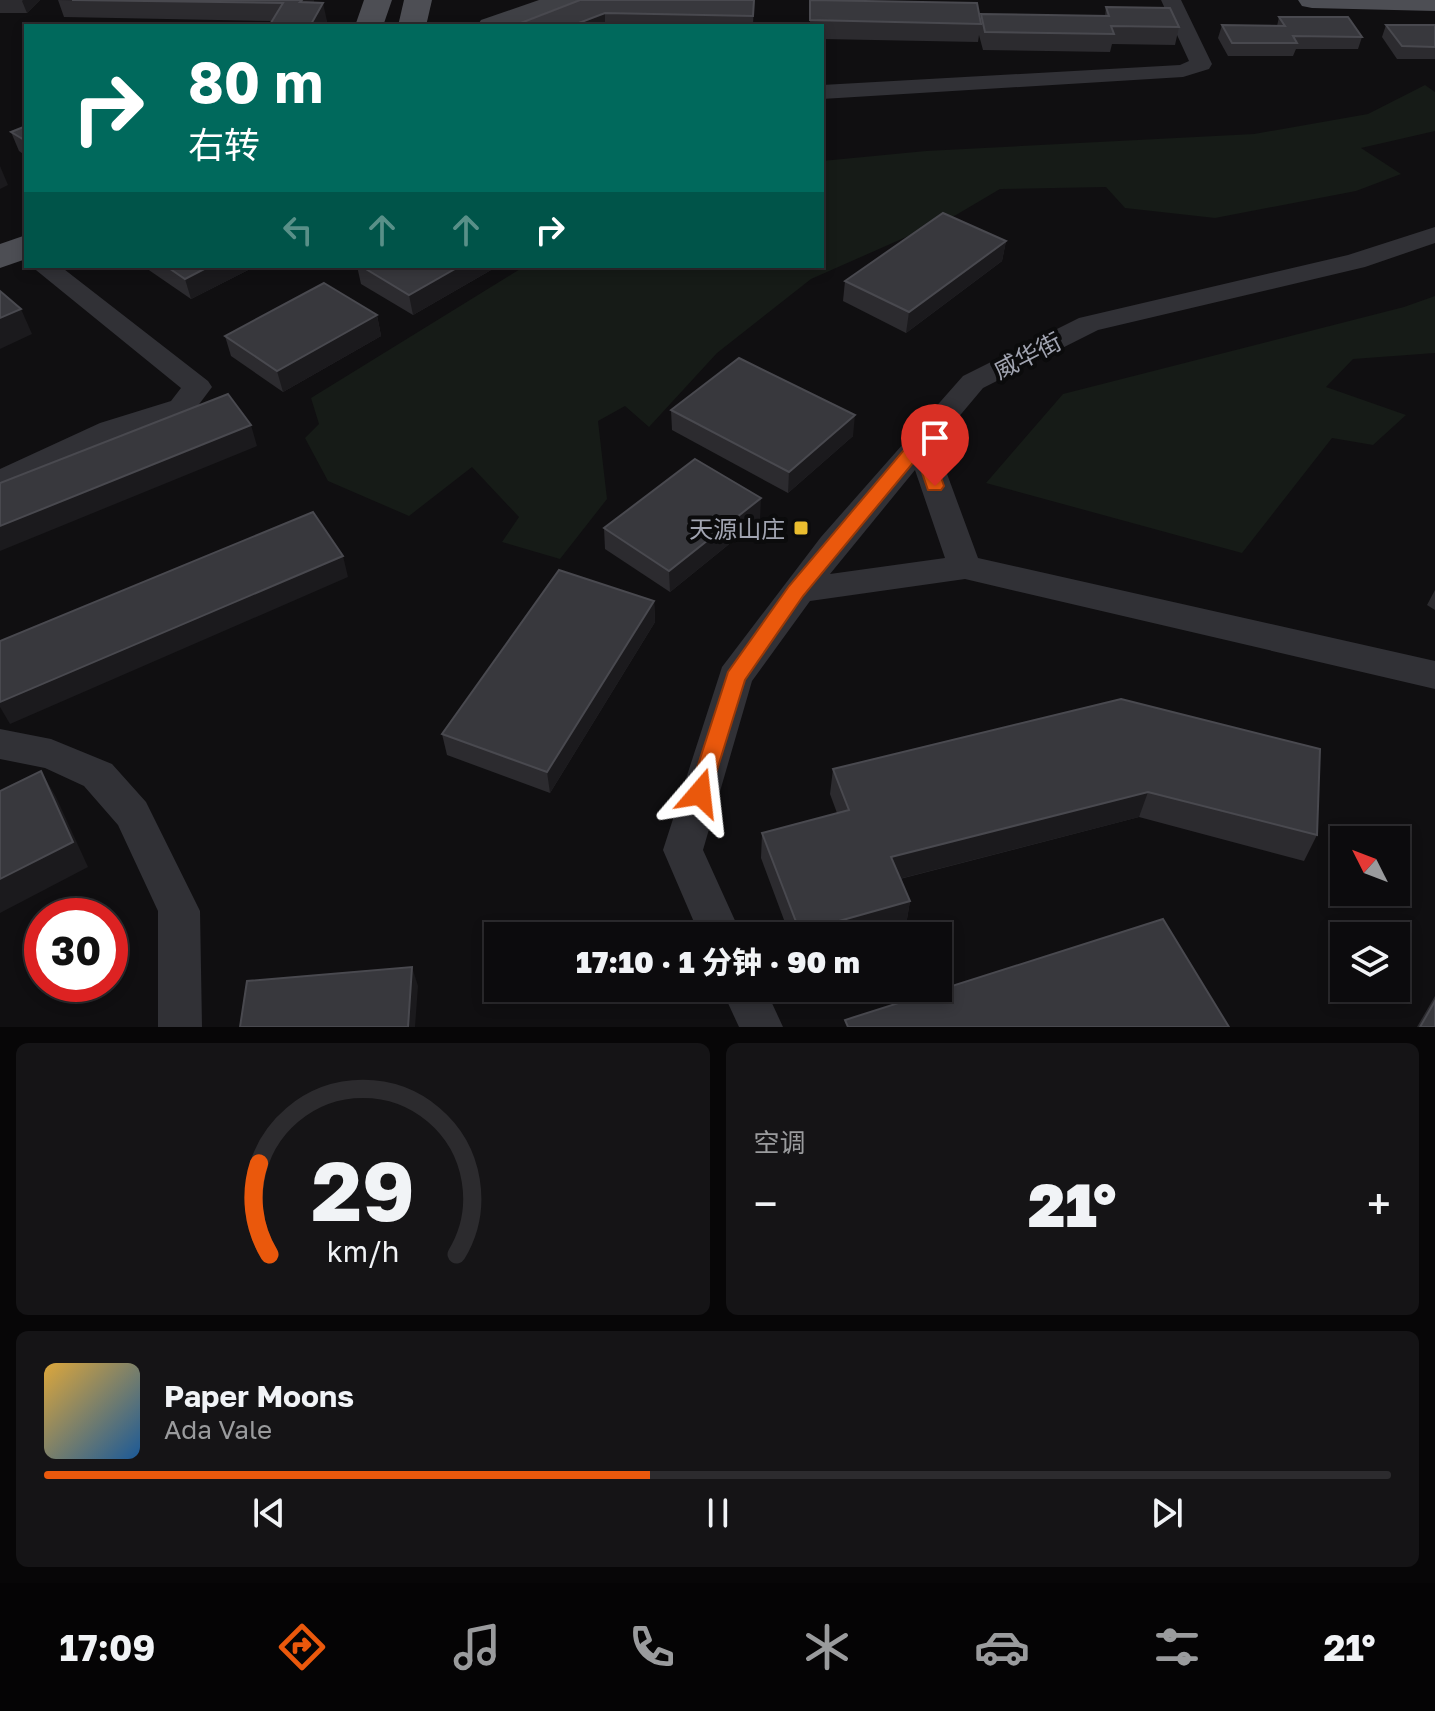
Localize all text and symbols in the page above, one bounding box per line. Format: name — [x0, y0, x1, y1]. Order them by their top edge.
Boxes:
text: 80 m — [188, 48, 323, 115]
icon: right — [56, 56, 160, 160]
text: 右转 — [188, 123, 260, 166]
icon: left — [276, 208, 320, 252]
icon: ahead — [360, 208, 404, 252]
icon: ahead — [444, 208, 488, 252]
icon: right — [528, 208, 572, 252]
street label: 威华街 — [988, 326, 1066, 384]
pin — [901, 404, 969, 486]
icon: arrive — [913, 416, 957, 460]
place label: 天源山庄 — [689, 514, 785, 543]
marker: 天源山庄 — [792, 519, 810, 537]
position arrow — [658, 751, 742, 835]
north arrow — [1330, 826, 1410, 906]
map controls — [1330, 826, 1410, 1002]
speed limit sign: 30 — [24, 898, 128, 1002]
button: layers — [1330, 922, 1410, 1002]
text: 17:10 · 1 分钟 · 90 m — [576, 944, 860, 980]
text: 空调 — [754, 1127, 806, 1158]
text: 29 — [311, 1139, 415, 1239]
text: 21° — [1028, 1168, 1116, 1240]
text: − — [754, 1177, 778, 1230]
text: + — [1367, 1177, 1391, 1230]
text: km/h — [326, 1234, 399, 1268]
text: Paper Moons — [164, 1378, 354, 1414]
text: Ada Vale — [164, 1414, 272, 1445]
icon: previous — [247, 1491, 291, 1535]
icon: pause — [696, 1491, 740, 1535]
icon: next — [1145, 1491, 1189, 1535]
icon: directions — [274, 1619, 330, 1675]
icon: music — [449, 1619, 505, 1675]
icon: phone — [624, 1619, 680, 1675]
icon: climate — [799, 1619, 855, 1675]
icon: car — [974, 1619, 1030, 1675]
icon: filters — [1149, 1619, 1205, 1675]
text: 17:09 — [59, 1626, 155, 1669]
text: 21° — [1323, 1626, 1376, 1669]

